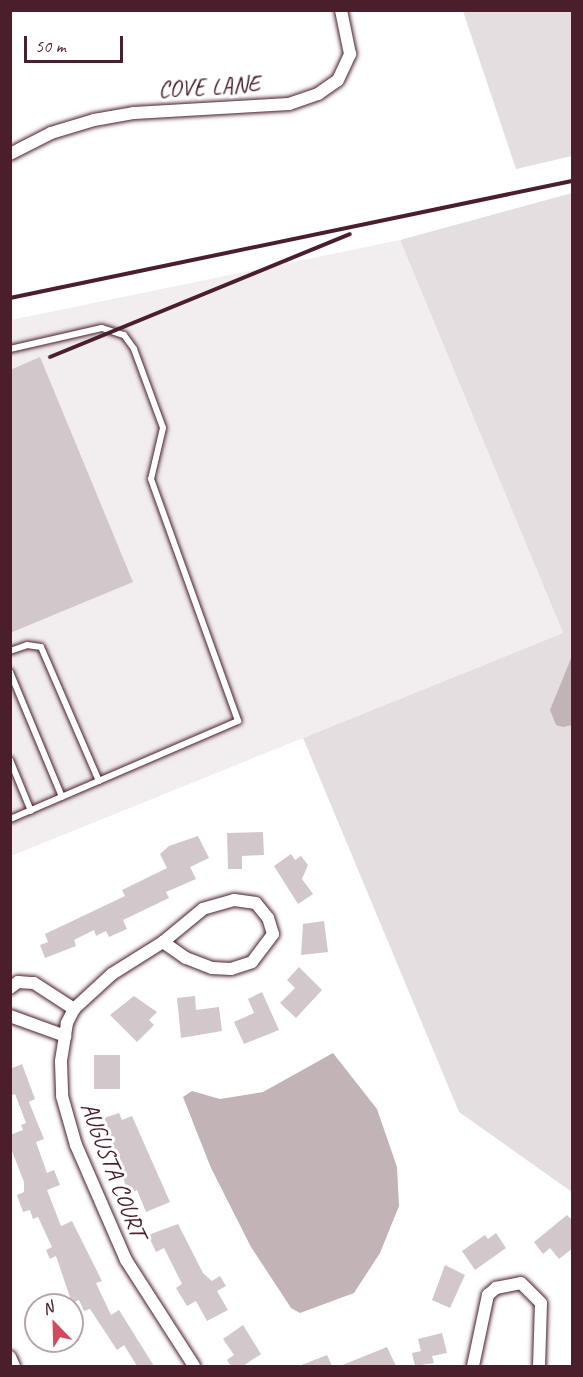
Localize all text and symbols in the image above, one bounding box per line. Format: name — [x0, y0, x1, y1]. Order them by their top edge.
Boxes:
scale bar — [27, 24, 126, 62]
text: 50 m — [35, 35, 66, 57]
street label: COVE LANE — [158, 70, 260, 104]
street label: AUGUSTA COURT — [74, 1098, 152, 1242]
north arrow — [24, 1293, 84, 1353]
text: N — [39, 1297, 56, 1319]

